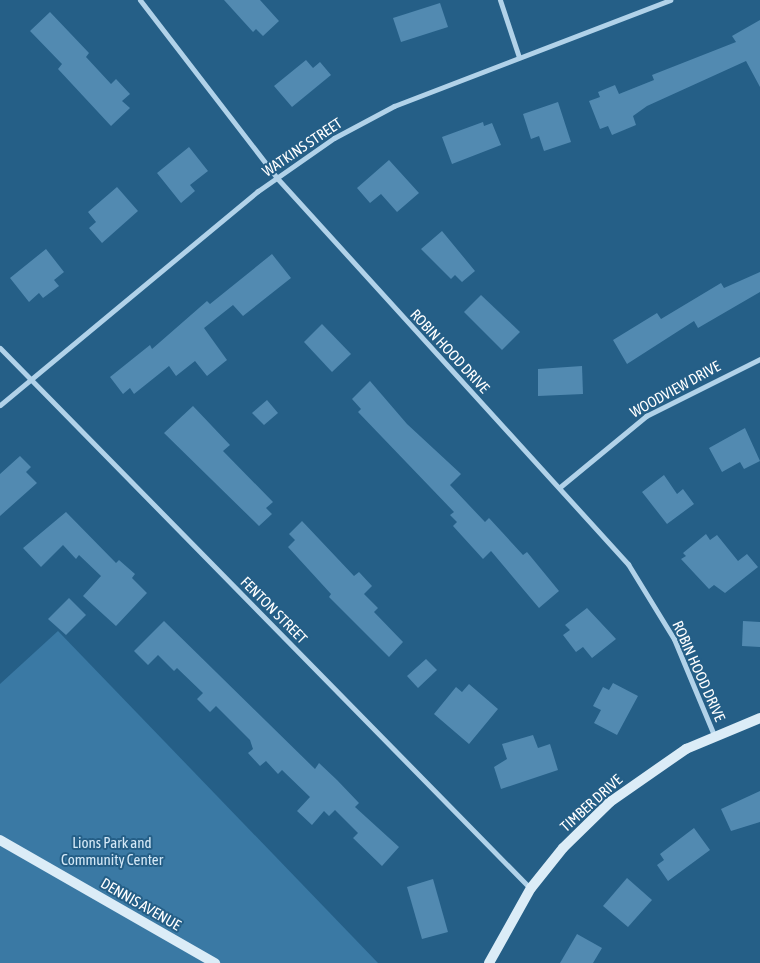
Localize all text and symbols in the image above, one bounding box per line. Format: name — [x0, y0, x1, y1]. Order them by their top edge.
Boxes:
street label: WATKINS STREET — [259, 114, 345, 180]
street label: ROBIN HOOD DRIVE — [407, 305, 493, 397]
street label: WOODVIEW DRIVE — [627, 357, 723, 421]
street label: FENTON STREET — [237, 573, 311, 647]
street label: ROBIN HOOD DRIVE — [669, 618, 729, 724]
street label: TIMBER DRIVE — [556, 771, 626, 835]
park label: Lions Park and Community Center — [61, 833, 163, 868]
street label: DENNIS AVENUE — [98, 874, 184, 934]

